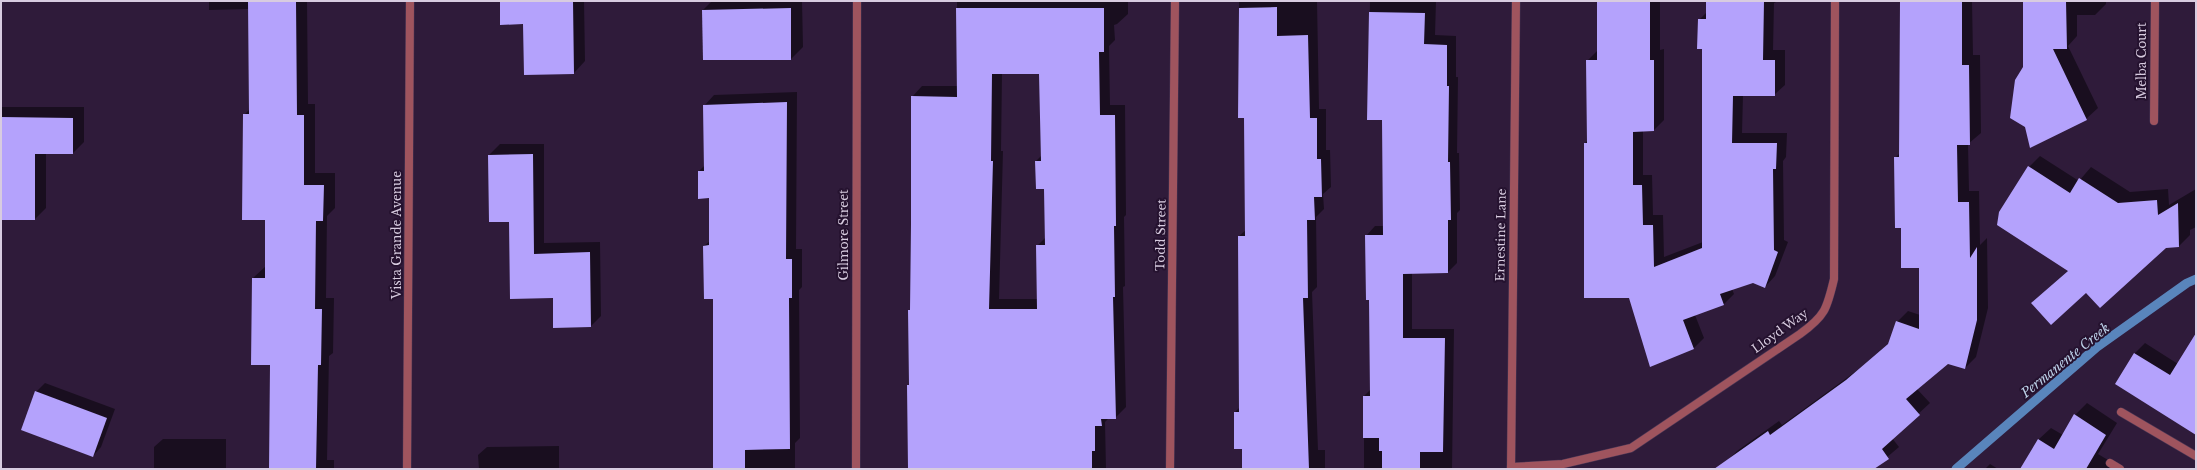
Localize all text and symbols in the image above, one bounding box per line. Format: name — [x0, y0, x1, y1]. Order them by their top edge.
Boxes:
street label: Melba Court — [2134, 22, 2149, 100]
street label: Vista Grande Avenue — [389, 171, 404, 300]
street label: Ernestine Lane — [1492, 188, 1509, 281]
street label: Gilmore Street — [836, 189, 851, 281]
street label: Todd Street — [1152, 198, 1169, 271]
street label: Lloyd Way — [1749, 305, 1811, 356]
water label: Permanente Creek — [2017, 319, 2113, 402]

